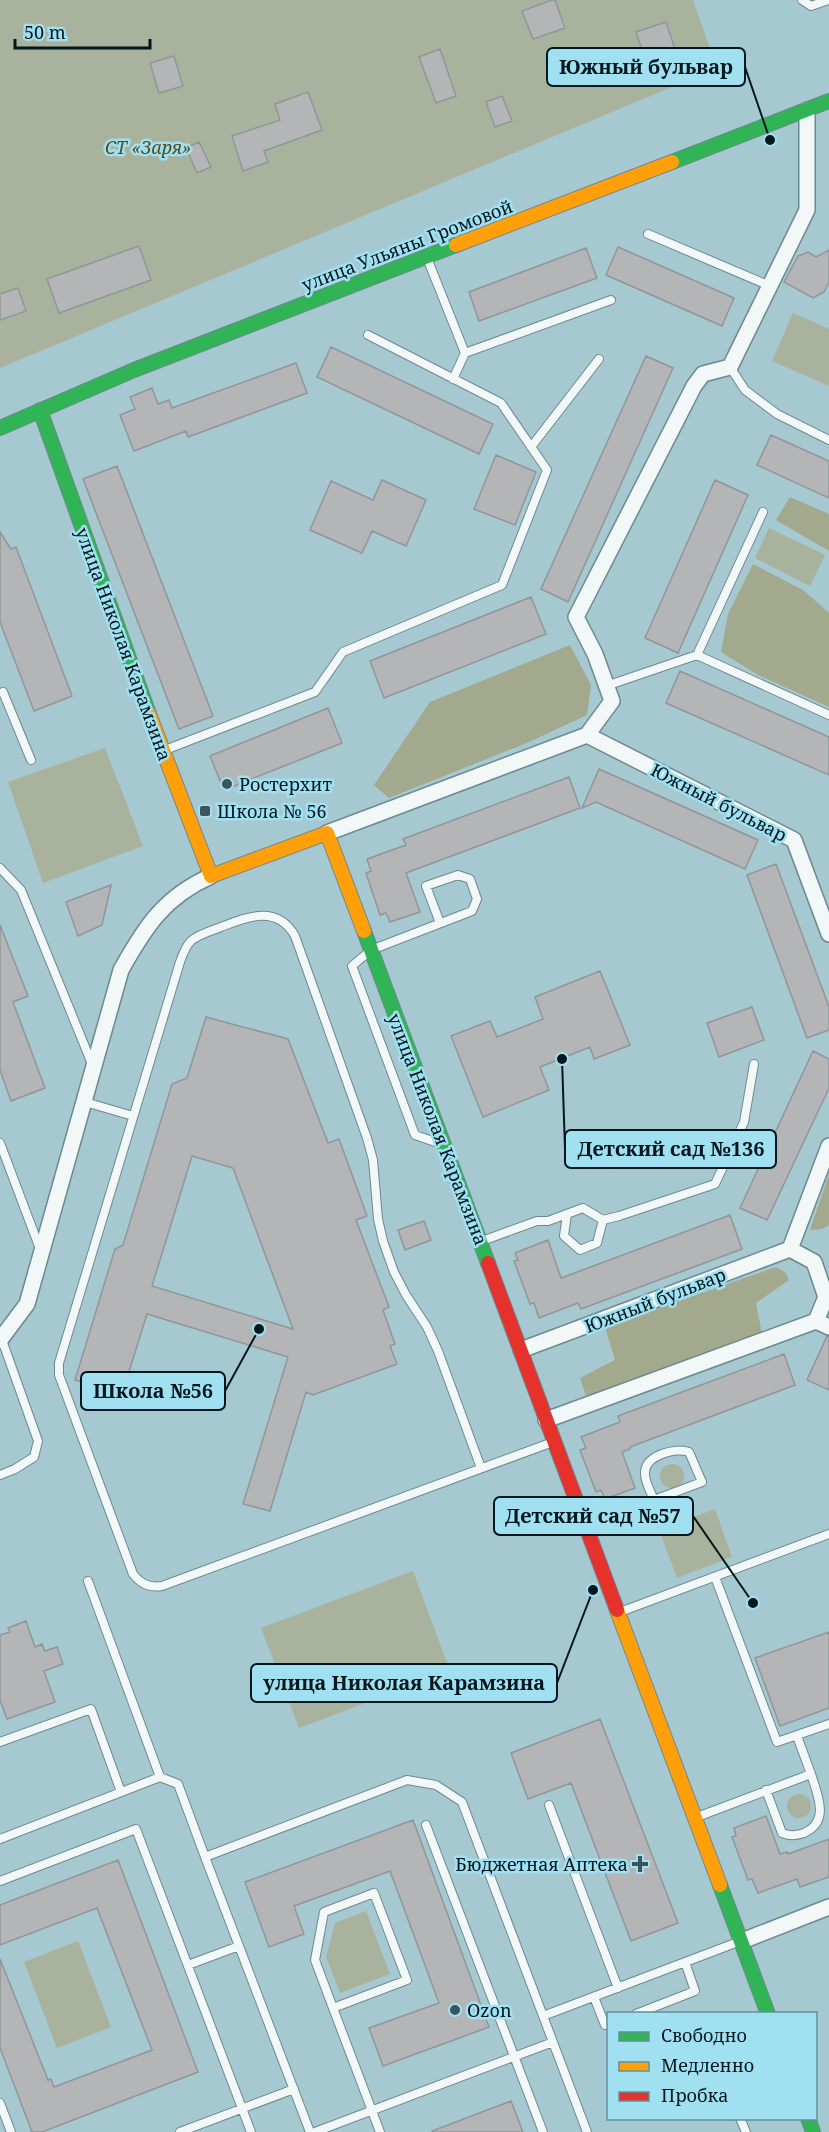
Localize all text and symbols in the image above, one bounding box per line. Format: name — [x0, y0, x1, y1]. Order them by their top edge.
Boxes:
scale bar — [15, 12, 150, 50]
text: 50 m — [24, 20, 66, 44]
callout: Южный бульвар — [547, 48, 745, 86]
text: Южный бульвар — [559, 53, 733, 80]
park label: СТ «Заря» — [105, 135, 191, 159]
street label: улица Ульяны Громовой — [298, 194, 516, 296]
street label: улица Николая Карамзина — [71, 524, 177, 764]
street label: Южный бульвар — [647, 757, 791, 847]
place label: Ростерхит — [239, 772, 332, 796]
marker: Ростерхит — [220, 777, 234, 791]
place label: Школа № 56 — [217, 799, 327, 823]
marker: Школа № 56 — [198, 804, 212, 818]
street label: улица Николая Карамзина — [383, 1010, 493, 1248]
callout: Детский сад №136 — [565, 1130, 776, 1168]
text: Детский сад №136 — [577, 1135, 765, 1162]
street label: Южный бульвар — [581, 1262, 729, 1338]
callout: Школа №56 — [81, 1372, 225, 1410]
text: Школа №56 — [93, 1377, 213, 1404]
callout: Детский сад №57 — [494, 1497, 693, 1535]
text: Детский сад №57 — [505, 1502, 681, 1529]
callout: улица Николая Карамзина — [251, 1664, 557, 1702]
text: улица Николая Карамзина — [263, 1669, 545, 1696]
place label: Бюджетная Аптека — [455, 1852, 628, 1876]
marker: Бюджетная Аптека — [633, 1857, 647, 1871]
place label: Ozon — [467, 1998, 512, 2022]
marker: Ozon — [448, 2003, 462, 2017]
legend — [607, 2012, 817, 2120]
text: Свободно — [661, 2023, 747, 2047]
text: Медленно — [661, 2053, 754, 2077]
text: Пробка — [661, 2083, 728, 2107]

